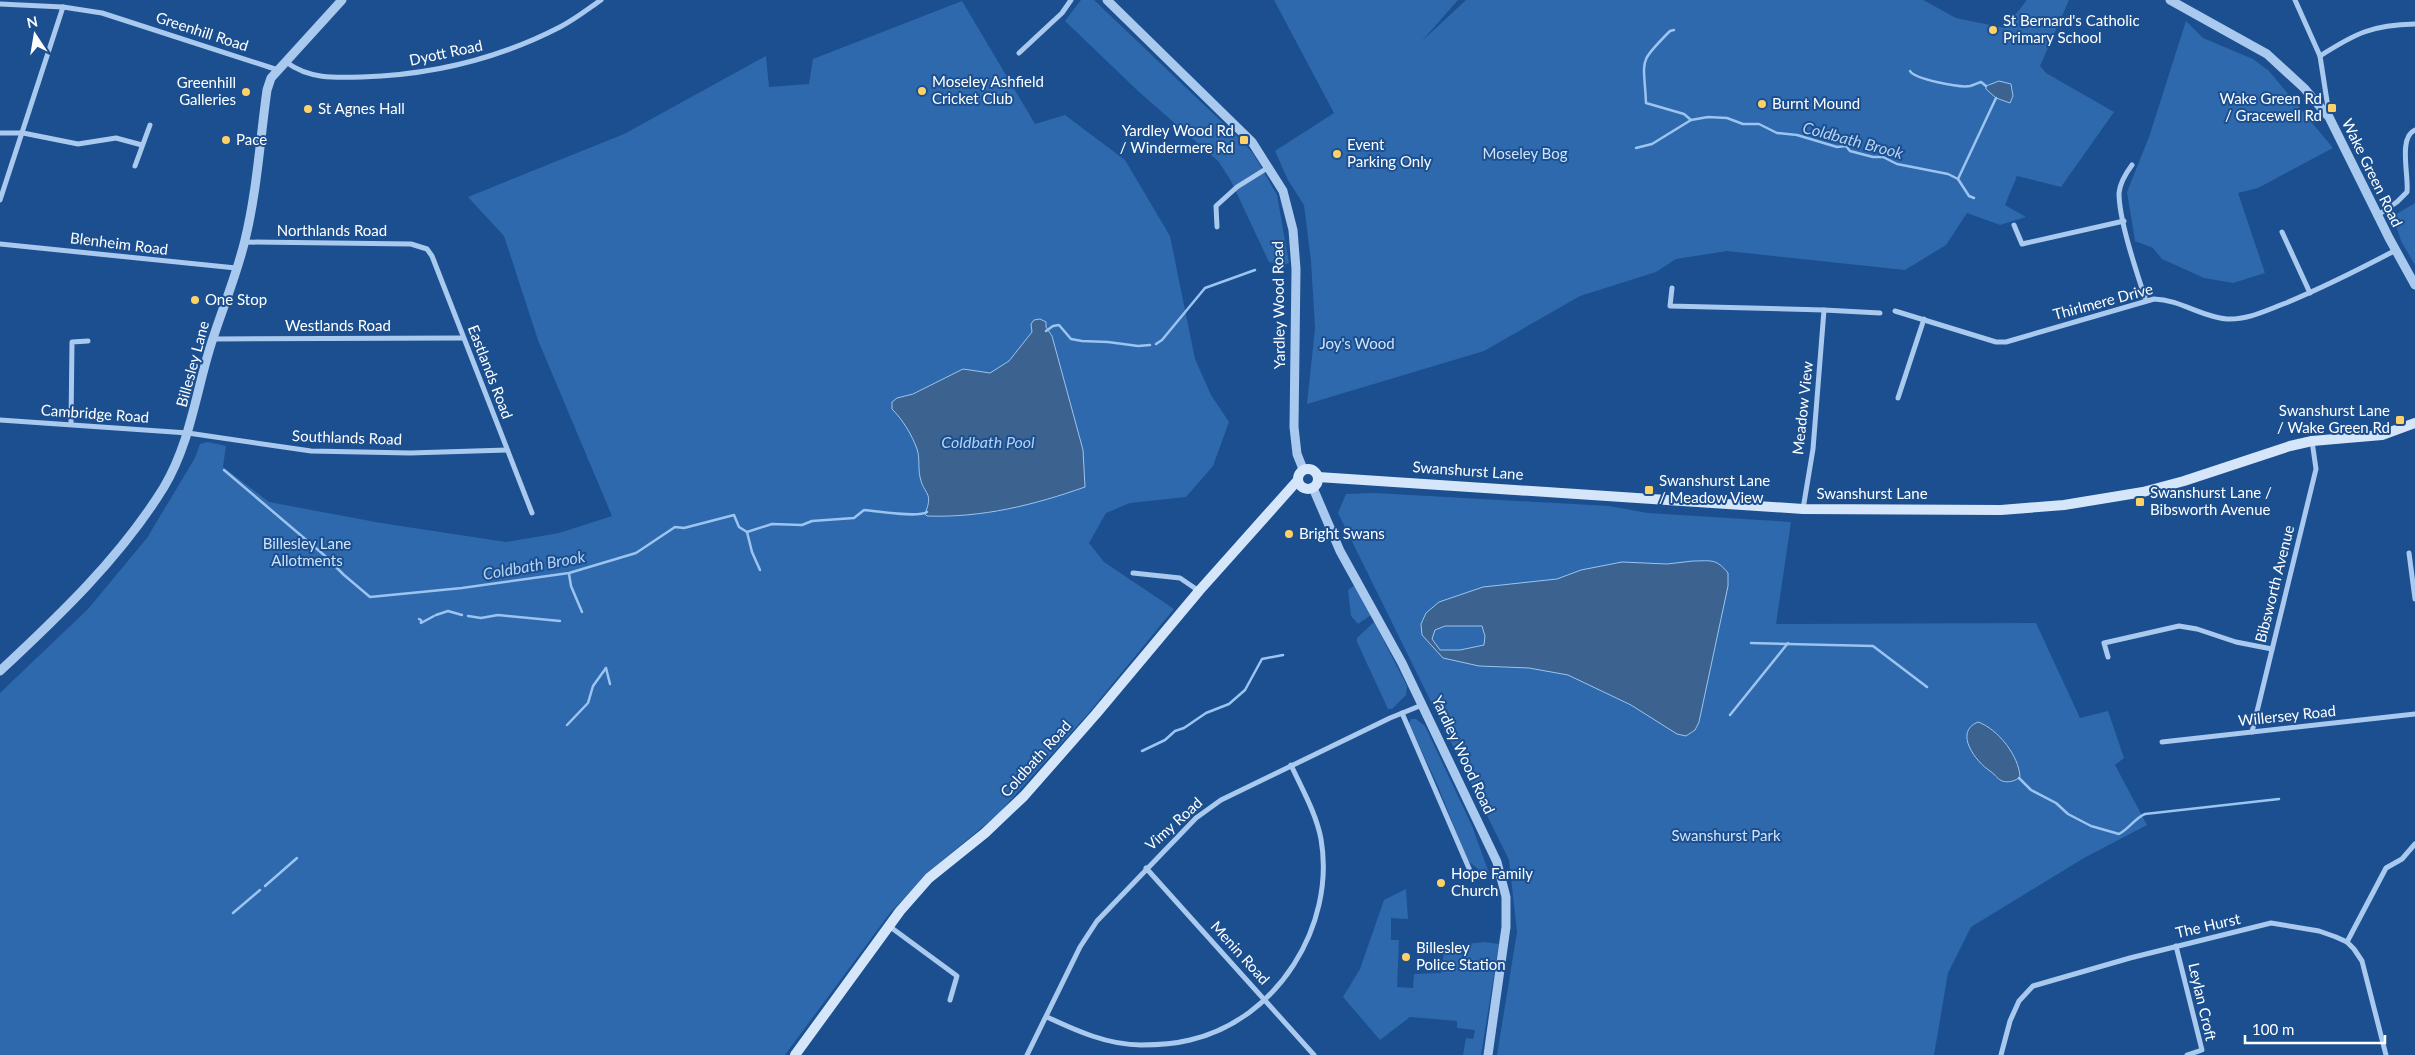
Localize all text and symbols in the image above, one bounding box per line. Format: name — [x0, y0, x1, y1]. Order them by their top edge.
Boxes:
street label: Greenhill Road — [154, 8, 251, 54]
north arrow — [10, 10, 60, 60]
place label: St Bernard's Catholic Primary School — [2003, 11, 2140, 46]
text: N — [25, 12, 39, 31]
marker: St Bernard's Catholic Primary School — [1987, 24, 1999, 36]
street label: Dyott Road — [407, 35, 484, 69]
place label: Moseley Ashfield Cricket Club — [932, 72, 1044, 107]
place label: Greenhill Galleries — [177, 73, 236, 108]
marker: Moseley Ashfield Cricket Club — [916, 85, 928, 97]
marker: Greenhill Galleries — [240, 86, 252, 98]
place label: Wake Green Rd / Gracewell Rd — [2219, 89, 2322, 124]
place label: Burnt Mound — [1772, 94, 1860, 112]
marker: Burnt Mound — [1756, 98, 1768, 110]
place label: St Agnes Hall — [318, 99, 405, 117]
marker: Wake Green Rd / Gracewell Rd — [2326, 102, 2338, 114]
marker: St Agnes Hall — [302, 103, 314, 115]
street label: Wake Green Road — [2339, 115, 2407, 230]
water label: Coldbath Brook — [1801, 117, 1906, 162]
place label: Yardley Wood Rd / Windermere Rd — [1120, 121, 1234, 156]
place label: Pace — [236, 130, 267, 148]
marker: Pace — [220, 134, 232, 146]
marker: Yardley Wood Rd / Windermere Rd — [1238, 134, 1250, 146]
place label: Event Parking Only — [1347, 135, 1432, 170]
park label: Moseley Bog — [1483, 144, 1568, 162]
marker: Event Parking Only — [1331, 148, 1343, 160]
street label: Northlands Road — [277, 221, 387, 239]
street label: Blenheim Road — [69, 228, 169, 258]
street label: Yardley Wood Road — [1268, 241, 1288, 369]
street label: Thirlmere Drive — [2051, 279, 2155, 323]
place label: One Stop — [205, 290, 267, 308]
marker: One Stop — [189, 294, 201, 306]
street label: Westlands Road — [285, 316, 391, 334]
street label: Billesley Lane — [172, 319, 212, 409]
street label: Eastlands Road — [465, 322, 517, 421]
park label: Joy's Wood — [1319, 334, 1395, 352]
street label: Meadow View — [1788, 360, 1816, 456]
street label: Cambridge Road — [40, 400, 150, 426]
place label: Swanshurst Lane / Wake Green Rd — [2277, 401, 2390, 436]
marker: Swanshurst Lane / Wake Green Rd — [2394, 414, 2406, 426]
street label: Southlands Road — [292, 426, 402, 448]
water label: Coldbath Pool — [941, 432, 1035, 451]
street label: Swanshurst Lane — [1412, 457, 1524, 483]
place label: Swanshurst Lane / Meadow View — [1659, 471, 1770, 506]
place label: Swanshurst Lane / Bibsworth Avenue — [2150, 483, 2272, 518]
marker: Swanshurst Lane / Meadow View — [1643, 484, 1655, 496]
street label: Swanshurst Lane — [1816, 484, 1928, 502]
marker: Swanshurst Lane / Bibsworth Avenue — [2134, 496, 2146, 508]
street label: Bibsworth Avenue — [2251, 523, 2297, 644]
place label: Bright Swans — [1299, 524, 1385, 542]
marker: Bright Swans — [1283, 528, 1295, 540]
park label: Billesley Lane Allotments — [263, 534, 351, 569]
water label: Coldbath Brook — [481, 546, 587, 583]
street label: Yardley Wood Road — [1429, 693, 1499, 816]
street label: Willersey Road — [2237, 701, 2337, 729]
street label: Coldbath Road — [996, 716, 1074, 800]
street label: Vimy Road — [1141, 793, 1206, 853]
park label: Swanshurst Park — [1671, 826, 1781, 844]
place label: Hope Family Church — [1451, 864, 1533, 899]
marker: Hope Family Church — [1435, 877, 1447, 889]
street label: The Hurst — [2174, 909, 2242, 941]
street label: Menin Road — [1208, 917, 1274, 988]
place label: Billesley Police Station — [1416, 938, 1506, 973]
marker: Billesley Police Station — [1400, 951, 1412, 963]
street label: Leylan Croft — [2185, 961, 2221, 1043]
scale bar — [2245, 1012, 2385, 1044]
text: 100 m — [2252, 1020, 2294, 1038]

